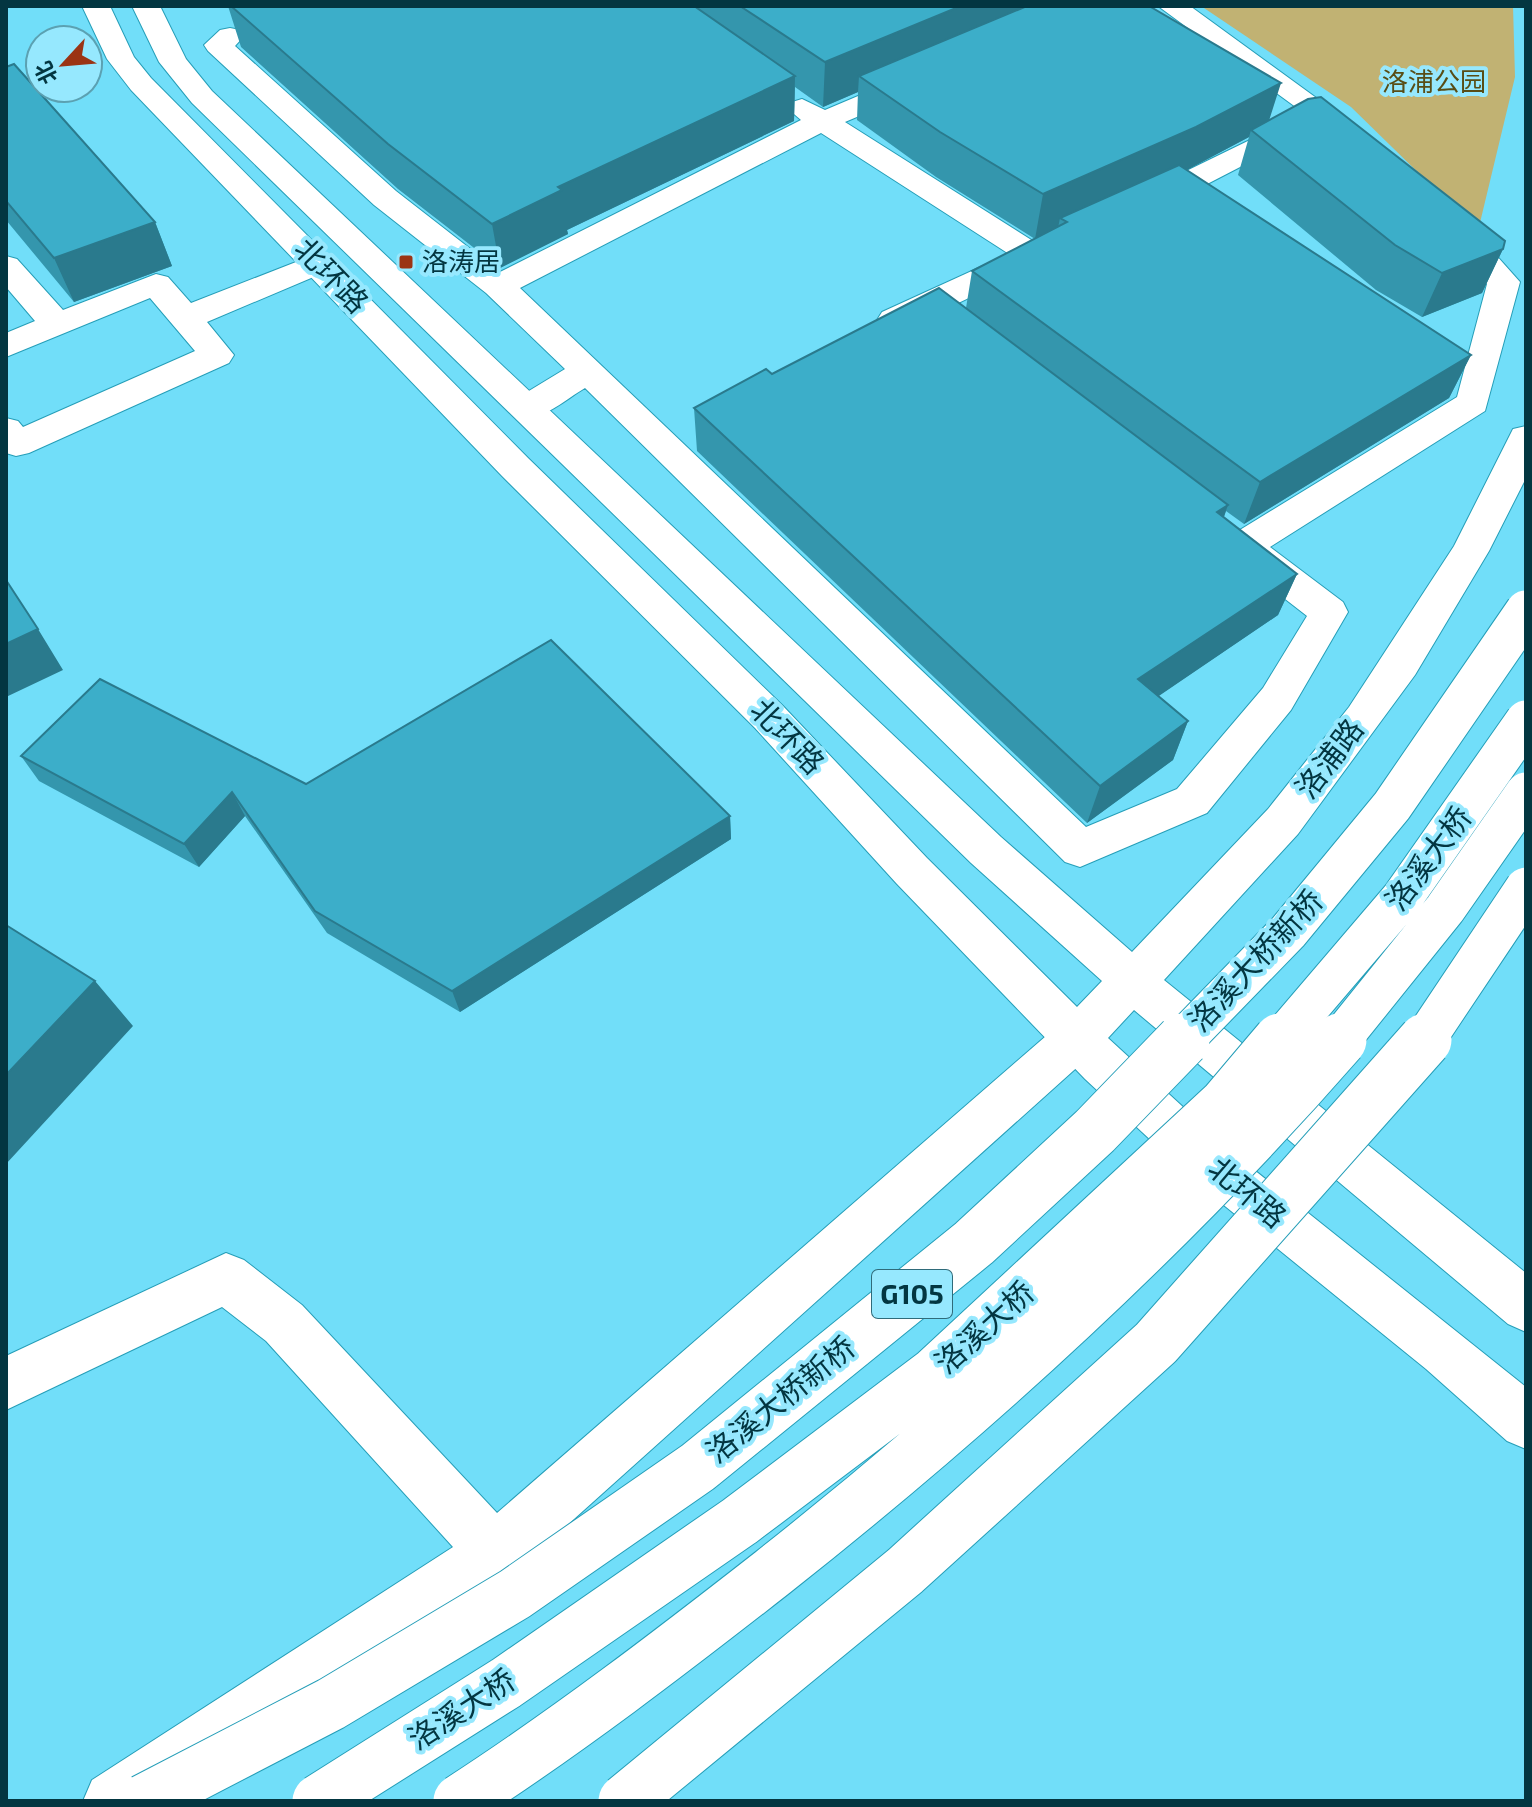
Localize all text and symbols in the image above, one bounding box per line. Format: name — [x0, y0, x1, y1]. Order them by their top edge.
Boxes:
north arrow — [24, 24, 104, 104]
text: 北 — [29, 58, 62, 89]
park label: 洛浦公园 — [1382, 65, 1486, 96]
street label: 北环路 — [288, 230, 377, 319]
place label: 洛涛居 — [422, 245, 500, 276]
marker: 洛涛居 — [397, 253, 415, 271]
street label: 北环路 — [744, 691, 833, 780]
street label: 洛浦路 — [1287, 711, 1370, 805]
street label: 洛溪大桥 — [1377, 799, 1478, 917]
street label: 洛溪大桥新桥 — [1180, 882, 1329, 1038]
street label: 北环路 — [1202, 1149, 1294, 1234]
road number: G105 — [872, 1270, 952, 1318]
street label: 洛溪大桥 — [927, 1273, 1040, 1380]
street label: 洛溪大桥新桥 — [698, 1328, 861, 1469]
street label: 洛溪大桥 — [401, 1661, 521, 1756]

